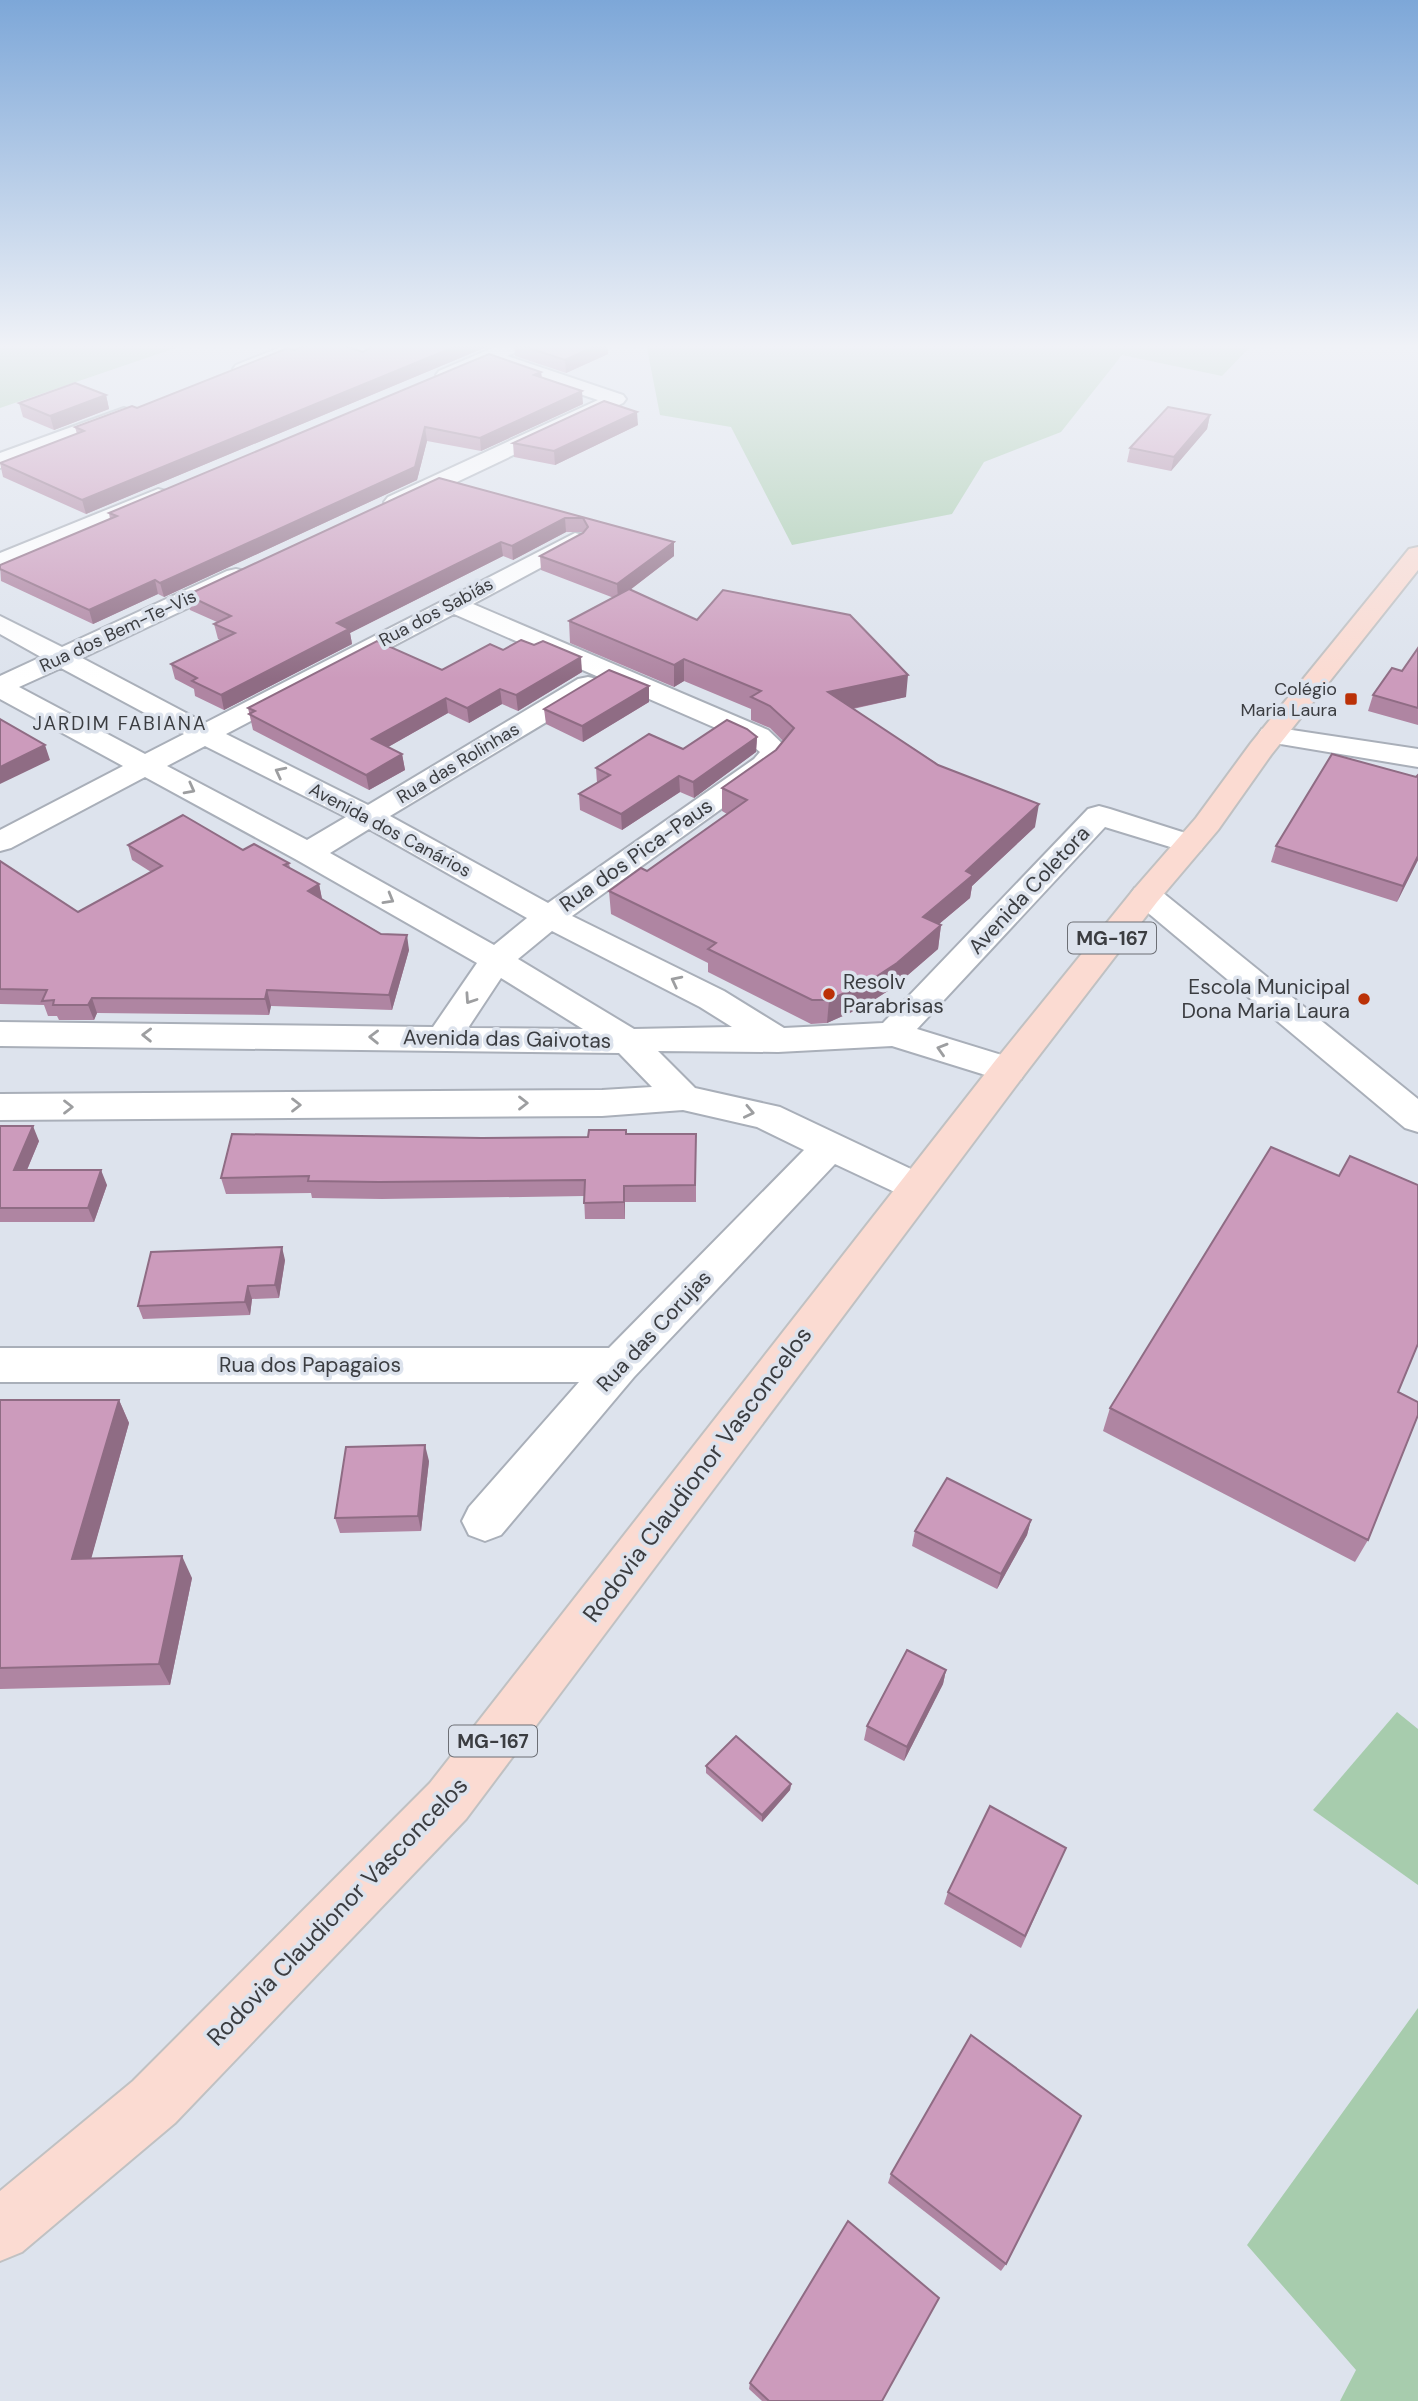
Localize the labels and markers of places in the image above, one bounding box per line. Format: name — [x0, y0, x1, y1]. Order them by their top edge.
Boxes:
place label: Colégio Maria Laura — [1240, 677, 1337, 722]
marker: Colégio Maria Laura — [1343, 691, 1359, 707]
place label: Resolv Parabrisas — [843, 968, 944, 1020]
place label: Escola Municipal Dona Maria Laura — [1181, 973, 1350, 1025]
marker: Resolv Parabrisas — [821, 986, 837, 1002]
marker: Escola Municipal Dona Maria Laura — [1356, 991, 1372, 1007]

